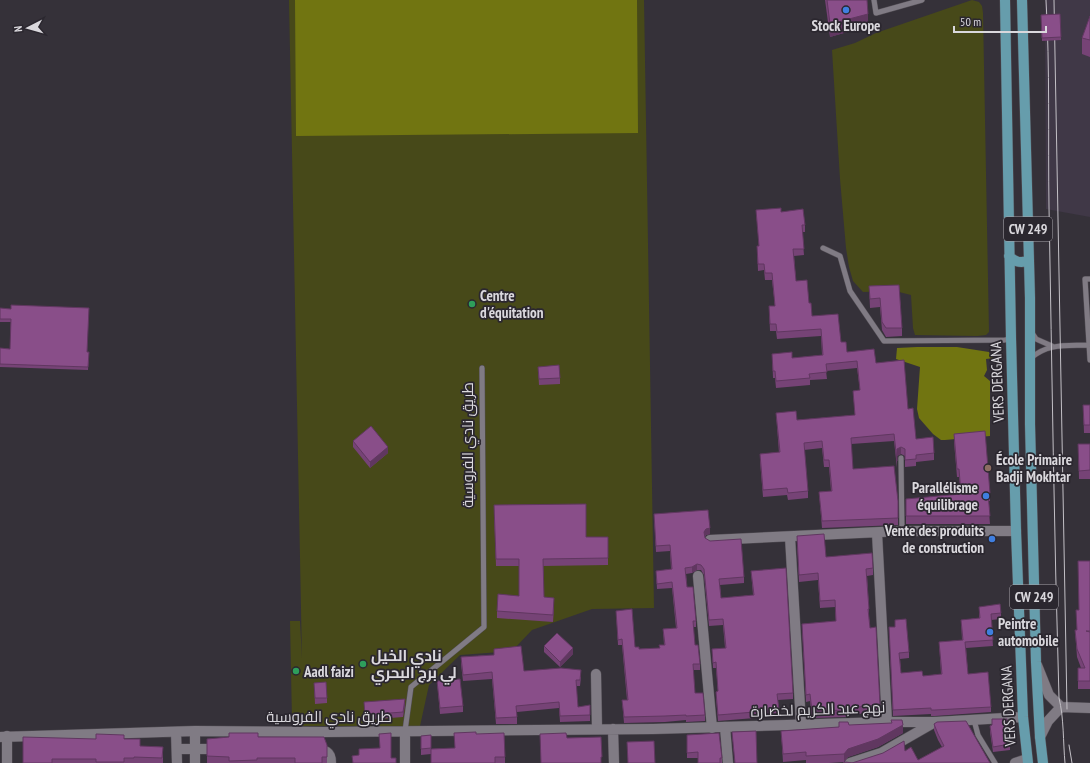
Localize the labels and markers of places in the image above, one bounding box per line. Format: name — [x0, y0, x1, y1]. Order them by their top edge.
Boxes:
marker: Stock Europe — [841, 5, 851, 15]
place label: Stock Europe — [811, 16, 881, 35]
place label: Centre d'équitation — [480, 286, 544, 322]
marker: Centre d'équitation — [467, 299, 477, 309]
place label: École Primaire Badji Mokhtar — [996, 450, 1072, 486]
marker: École Primaire Badji Mokhtar — [983, 463, 993, 473]
place label: Parallélisme équilibrage — [912, 478, 978, 514]
marker: Parallélisme équilibrage — [981, 491, 991, 501]
place label: Vente des produits de construction — [884, 521, 984, 557]
marker: Vente des produits de construction — [987, 534, 997, 544]
place label: Peintre automobile — [998, 614, 1059, 650]
marker: Peintre automobile — [985, 627, 995, 637]
place label: نادي الخيل لي برج البحري — [371, 646, 457, 685]
marker: نادي الخيل لي برج البحري — [358, 659, 368, 669]
place label: Aadl faizi — [303, 662, 354, 681]
marker: Aadl faizi — [291, 666, 301, 676]

